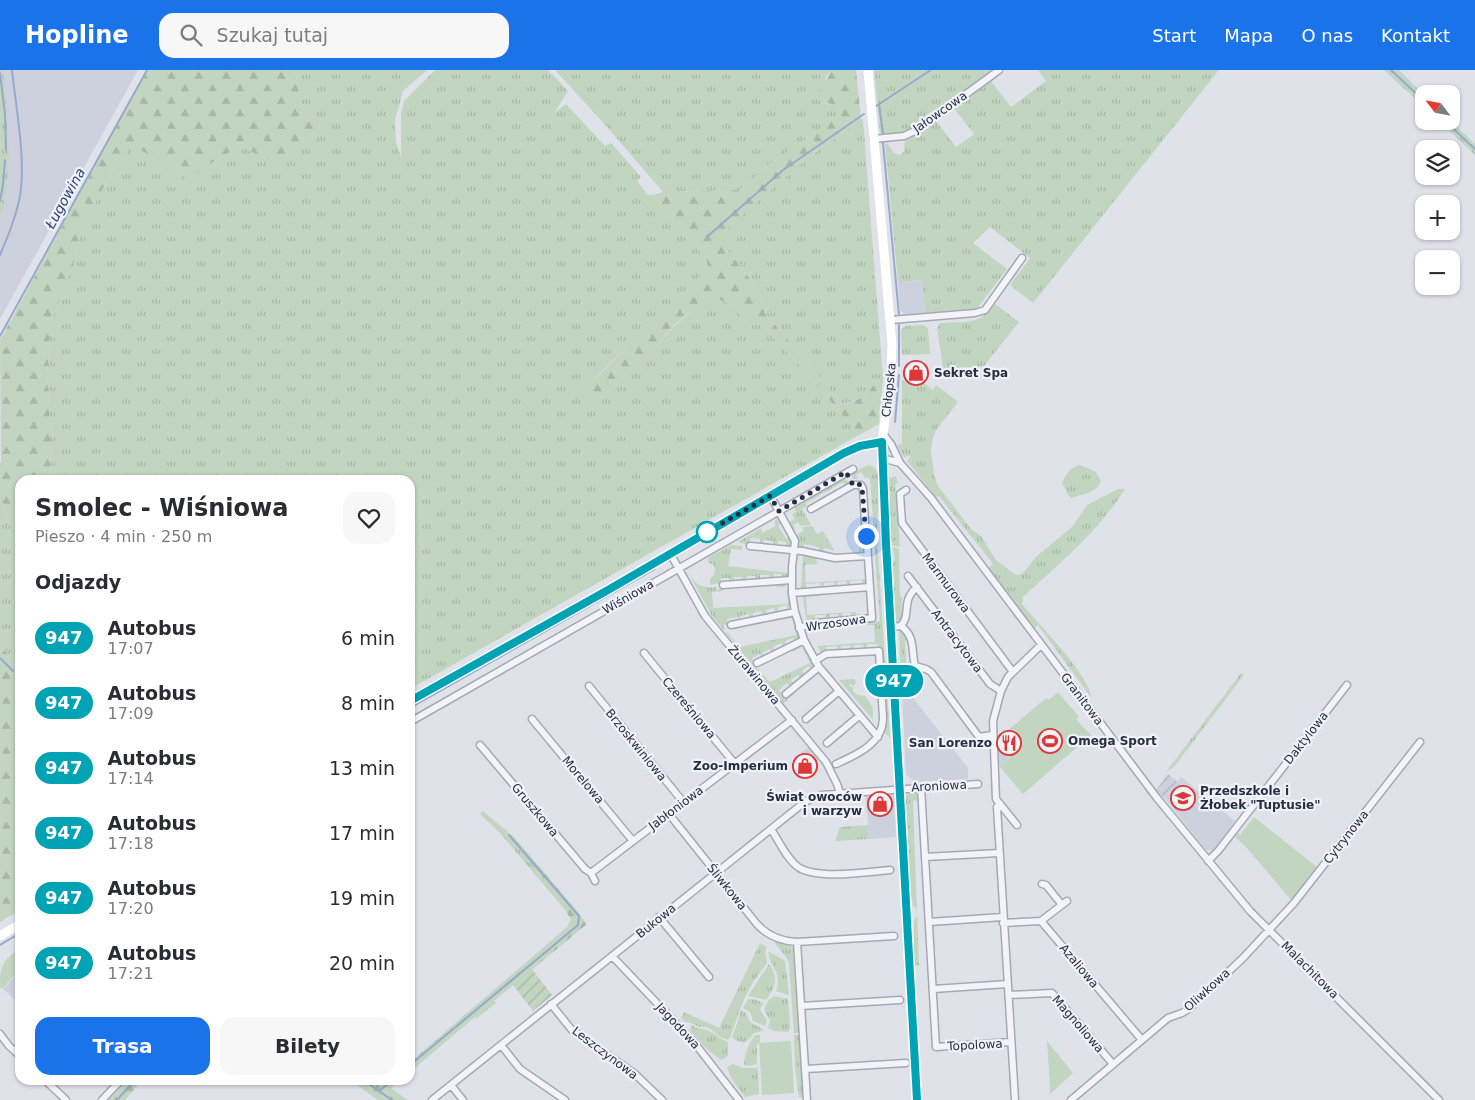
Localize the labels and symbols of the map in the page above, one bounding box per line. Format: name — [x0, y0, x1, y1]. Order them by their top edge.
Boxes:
north arrow — [1415, 85, 1460, 130]
street label: Jałowcowa — [910, 88, 970, 136]
water label: Ługowina — [41, 165, 88, 232]
shop icon: Sekret Spa — [903, 360, 929, 386]
street label: Chłopska — [879, 362, 899, 418]
place label: Sekret Spa — [934, 366, 1008, 380]
unlabelled marker — [696, 521, 718, 543]
your location — [854, 524, 879, 549]
street label: Marmurowa — [919, 550, 973, 616]
street label: Wiśniowa — [600, 577, 656, 617]
street label: Antracytowa — [929, 607, 985, 675]
street label: Wrzosowa — [805, 612, 867, 634]
street label: Żurawinowa — [725, 642, 784, 708]
line badge: 947 — [865, 665, 923, 697]
street label: Granitowa — [1058, 670, 1106, 728]
street label: Czereśniowa — [659, 674, 719, 742]
street label: Brzoskwiniowa — [603, 706, 669, 784]
street label: Daktylowa — [1281, 709, 1331, 767]
sports icon: Omega Sport — [1037, 728, 1063, 754]
restaurant icon: San Lorenzo — [996, 730, 1022, 756]
place label: Omega Sport — [1068, 734, 1157, 748]
place label: San Lorenzo — [909, 736, 992, 750]
street label: Morelowa — [559, 753, 607, 807]
shop icon: Zoo-Imperium — [792, 753, 818, 779]
place label: Zoo-Imperium — [693, 759, 788, 773]
street label: Aroniowa — [911, 778, 967, 794]
street label: Gruszkowa — [509, 780, 561, 840]
street label: Jabłoniowa — [645, 783, 706, 834]
place label: Przedszkole i Żłobek "Tuptusie" — [1200, 784, 1320, 812]
school or university icon: Przedszkole i Żłobek "Tuptusie" — [1170, 785, 1196, 811]
place label: Świat owoców i warzyw — [766, 789, 862, 818]
shop icon: Świat owoców i warzyw — [867, 791, 893, 817]
street label: Cytrynowa — [1321, 807, 1371, 867]
street label: Śliwkowa — [704, 861, 751, 913]
street label: Bukowa — [633, 901, 679, 941]
street label: Malachitowa — [1278, 938, 1342, 1002]
street label: Azaliowa — [1057, 941, 1101, 991]
street label: Oliwkowa — [1181, 966, 1233, 1014]
street label: Magnoliowa — [1049, 992, 1107, 1056]
street label: Jagodowa — [652, 999, 703, 1052]
street label: Leszczynowa — [569, 1024, 641, 1082]
street label: Topolowa — [946, 1037, 1003, 1053]

